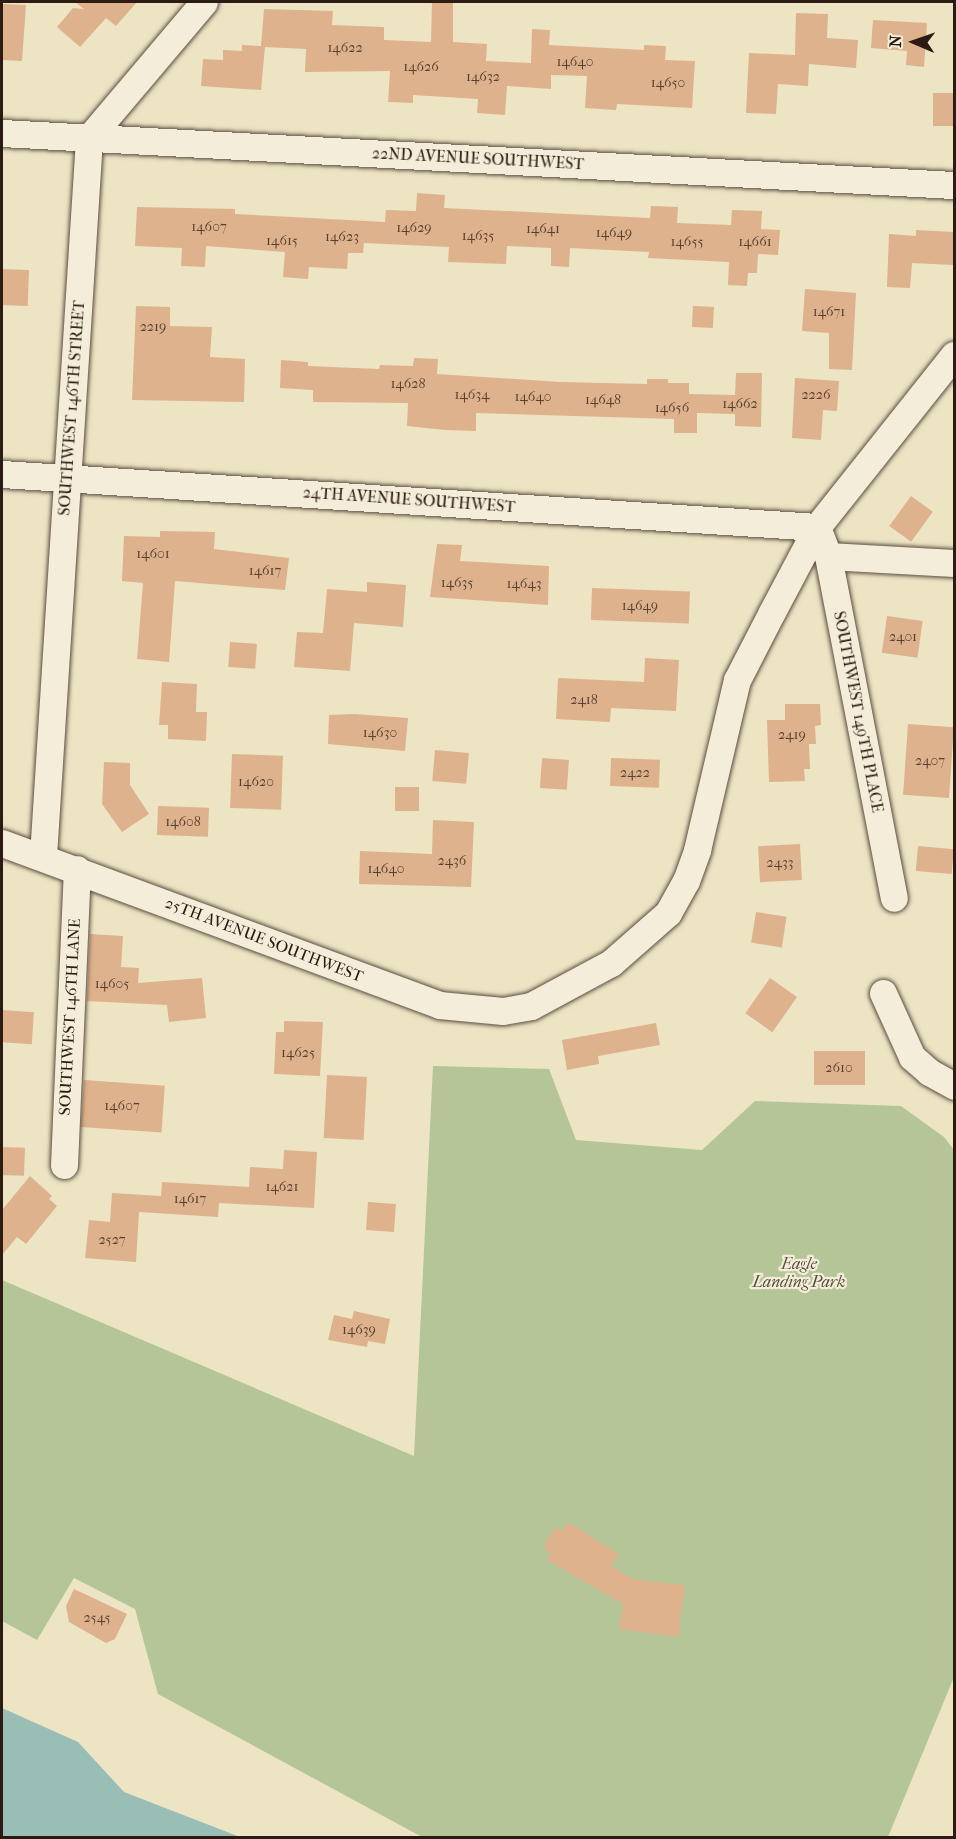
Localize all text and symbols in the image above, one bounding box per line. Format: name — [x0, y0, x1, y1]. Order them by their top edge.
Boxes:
north arrow — [884, 12, 944, 72]
text: N — [886, 35, 905, 48]
house number: 14622 — [327, 40, 363, 56]
house number: 14640 — [557, 54, 593, 70]
house number: 14626 — [403, 59, 439, 75]
house number: 14632 — [466, 69, 500, 85]
house number: 14650 — [651, 75, 685, 91]
street label: 22ND AVENUE SOUTHWEST — [371, 144, 585, 174]
house number: 14607 — [191, 219, 227, 235]
house number: 14629 — [396, 220, 432, 236]
house number: 14641 — [526, 221, 560, 237]
house number: 14649 — [596, 225, 632, 241]
house number: 14635 — [462, 228, 494, 244]
house number: 14623 — [325, 229, 359, 245]
house number: 14615 — [266, 233, 298, 249]
house number: 14655 — [671, 234, 703, 250]
house number: 14661 — [738, 234, 772, 250]
street label: SOUTHWEST 146TH STREET — [55, 300, 89, 516]
house number: 14671 — [813, 304, 845, 320]
house number: 2219 — [140, 319, 166, 335]
house number: 14628 — [390, 376, 426, 392]
house number: 14634 — [455, 387, 489, 403]
house number: 2226 — [801, 387, 831, 403]
house number: 14640 — [515, 389, 551, 405]
house number: 14648 — [585, 392, 621, 408]
house number: 14662 — [722, 396, 758, 412]
house number: 14656 — [655, 400, 689, 416]
street label: 24TH AVENUE SOUTHWEST — [302, 483, 516, 517]
house number: 14601 — [136, 546, 170, 562]
house number: 14617 — [249, 563, 281, 579]
house number: 14635 — [441, 575, 473, 591]
house number: 14643 — [507, 576, 541, 592]
house number: 14649 — [622, 598, 658, 614]
street label: SOUTHWEST 149TH PLACE — [829, 610, 887, 814]
house number: 2401 — [889, 629, 917, 645]
house number: 2418 — [570, 692, 598, 708]
house number: 14630 — [363, 725, 397, 741]
house number: 2419 — [778, 727, 806, 743]
house number: 2407 — [915, 753, 945, 769]
house number: 2422 — [620, 765, 650, 781]
house number: 14620 — [238, 774, 274, 790]
house number: 14608 — [165, 814, 201, 830]
house number: 2436 — [438, 853, 466, 869]
house number: 2433 — [767, 855, 793, 871]
house number: 14640 — [368, 861, 404, 877]
street label: 25TH AVENUE SOUTHWEST — [162, 893, 366, 987]
street label: SOUTHWEST 146TH LANE — [55, 918, 85, 1116]
house number: 14605 — [95, 976, 129, 992]
house number: 14625 — [281, 1045, 315, 1061]
house number: 2610 — [825, 1060, 853, 1076]
house number: 14607 — [104, 1098, 140, 1114]
house number: 14621 — [265, 1179, 299, 1195]
house number: 14617 — [174, 1191, 206, 1207]
house number: 2527 — [98, 1232, 126, 1248]
park label: Eagle Landing Park — [753, 1254, 845, 1292]
house number: 14639 — [342, 1322, 376, 1338]
house number: 2545 — [83, 1610, 111, 1626]

